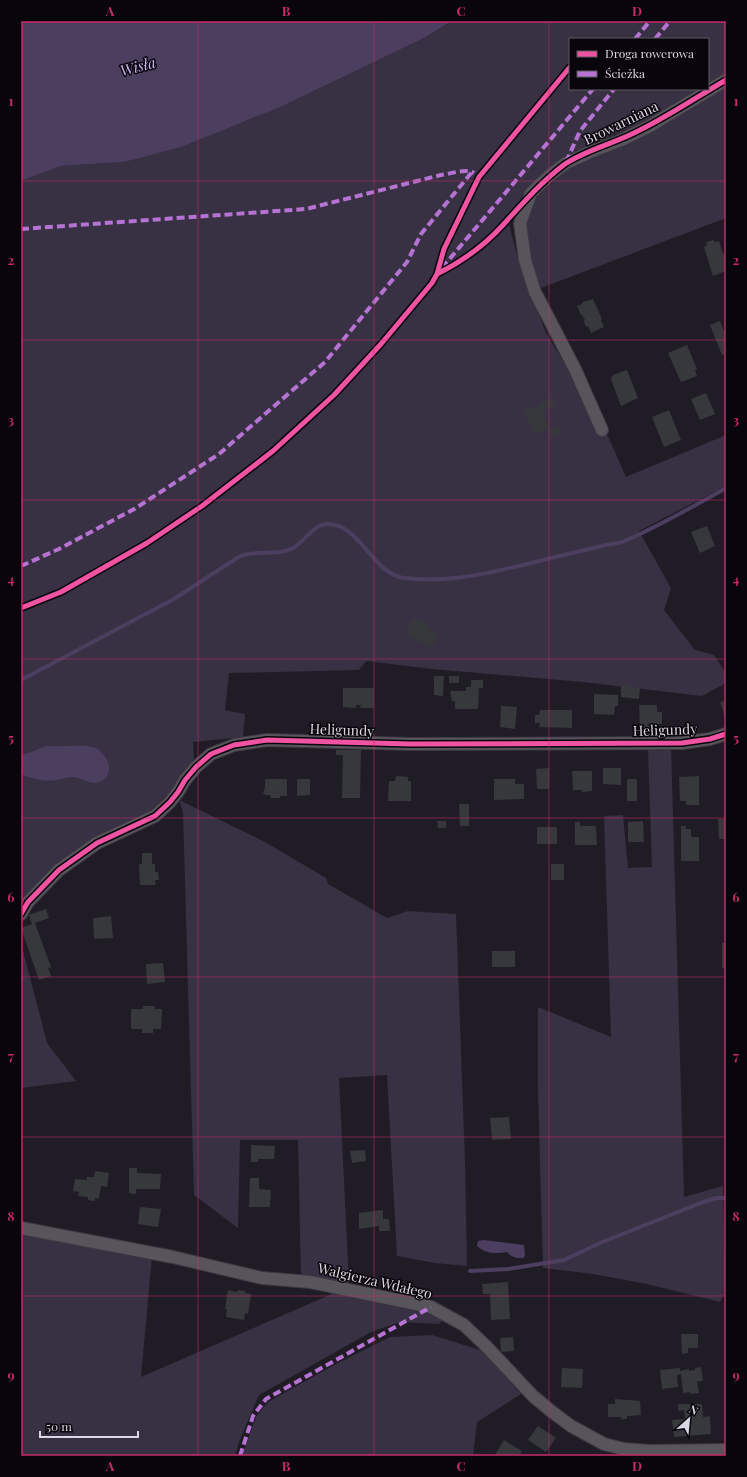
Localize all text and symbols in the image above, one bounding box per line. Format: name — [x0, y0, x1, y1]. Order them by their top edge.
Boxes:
text: A — [105, 2, 115, 19]
text: B — [282, 2, 291, 19]
text: C — [456, 2, 466, 19]
text: D — [632, 2, 642, 19]
legend — [569, 38, 709, 90]
text: Droga rowerowa — [605, 45, 694, 61]
water label: Wisła — [118, 52, 158, 80]
text: Ścieżka — [605, 65, 645, 81]
text: 1 — [9, 92, 14, 109]
text: 1 — [734, 92, 739, 109]
street label: Browarniana — [580, 96, 661, 149]
text: 2 — [8, 251, 15, 268]
text: 2 — [733, 251, 740, 268]
text: 3 — [8, 411, 14, 428]
text: 3 — [733, 411, 739, 428]
text: 4 — [8, 570, 15, 587]
text: 4 — [733, 570, 740, 587]
street label: Heligundy — [309, 719, 375, 740]
street label: Heligundy — [632, 719, 698, 740]
text: 5 — [8, 729, 14, 746]
text: 5 — [733, 729, 739, 746]
text: 6 — [7, 888, 15, 905]
text: 6 — [732, 888, 740, 905]
text: 7 — [8, 1047, 14, 1064]
text: 7 — [733, 1047, 739, 1064]
text: 8 — [7, 1207, 15, 1224]
text: 8 — [732, 1207, 740, 1224]
street label: Walgierza Wdałego — [315, 1258, 435, 1303]
text: 9 — [7, 1366, 15, 1383]
text: 9 — [732, 1366, 740, 1383]
north arrow — [669, 1399, 709, 1439]
text: N — [687, 1401, 701, 1418]
scale bar — [40, 1413, 138, 1439]
text: 50 m — [46, 1418, 72, 1434]
text: A — [105, 1457, 115, 1474]
text: B — [282, 1457, 291, 1474]
text: C — [456, 1457, 466, 1474]
text: D — [632, 1457, 642, 1474]

